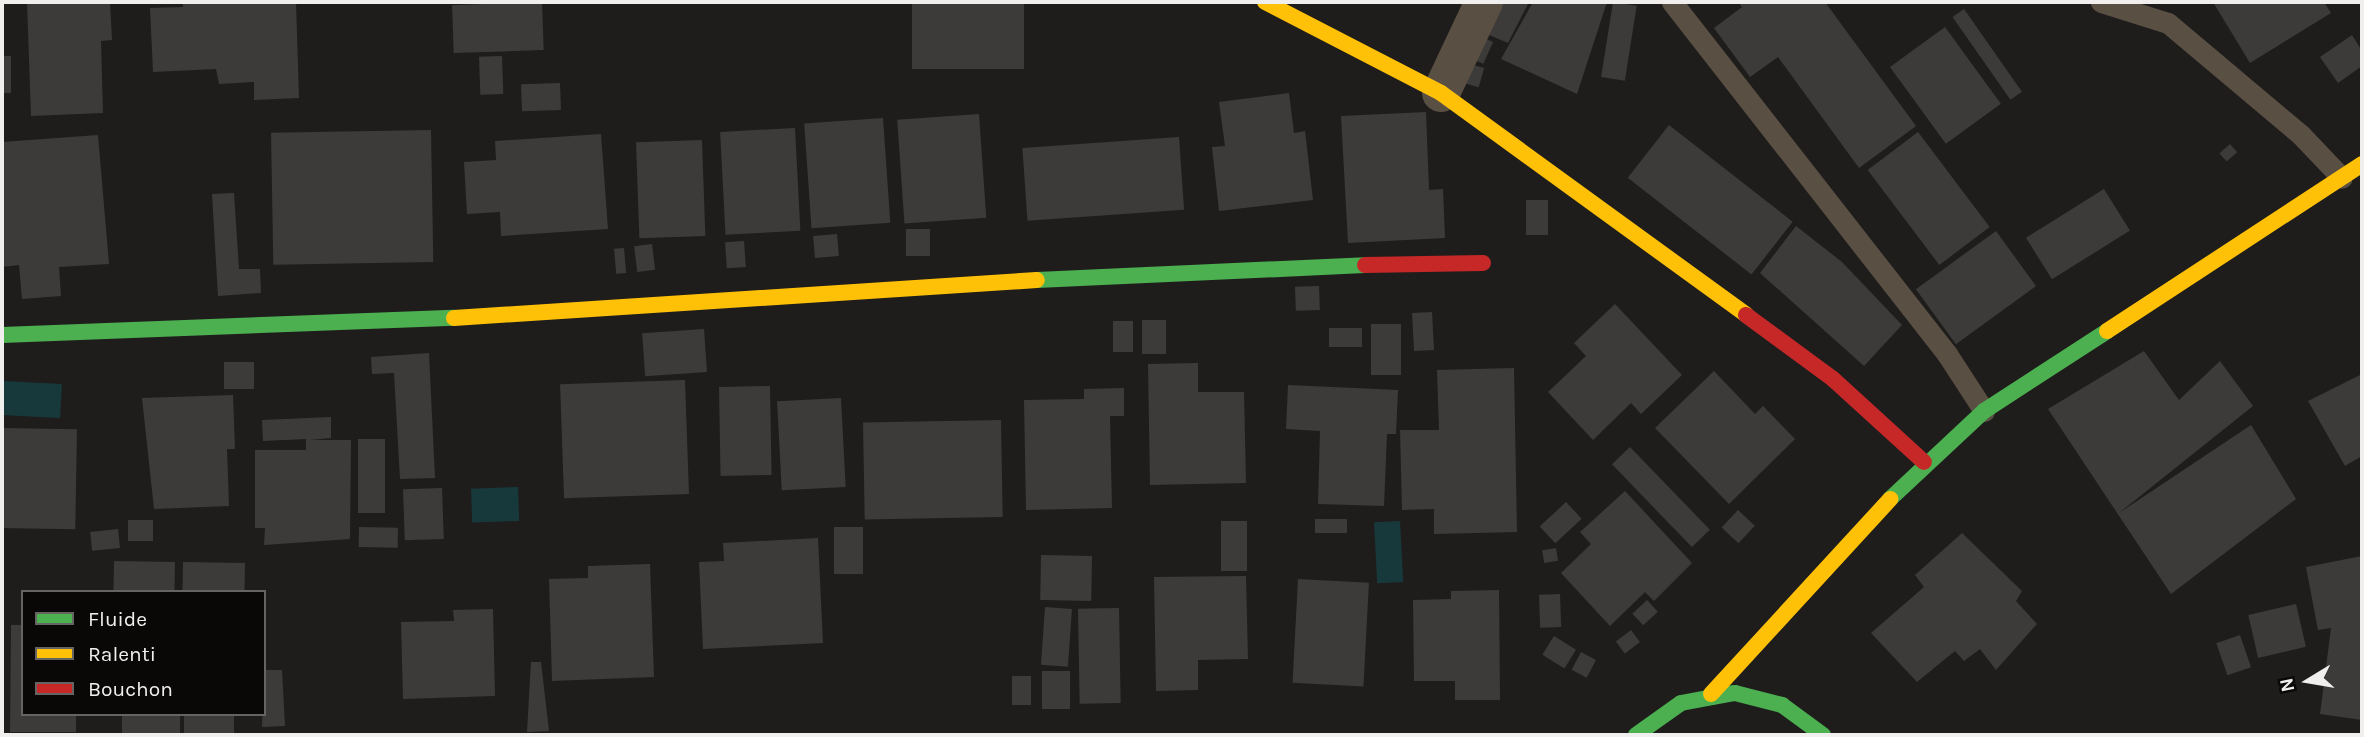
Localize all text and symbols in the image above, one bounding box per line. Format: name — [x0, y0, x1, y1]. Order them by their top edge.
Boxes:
legend — [21, 590, 266, 716]
text: Fluide — [88, 607, 147, 631]
text: Ralenti — [88, 642, 156, 666]
north arrow — [2273, 646, 2343, 716]
text: N — [2275, 676, 2299, 694]
text: Bouchon — [88, 677, 173, 701]

